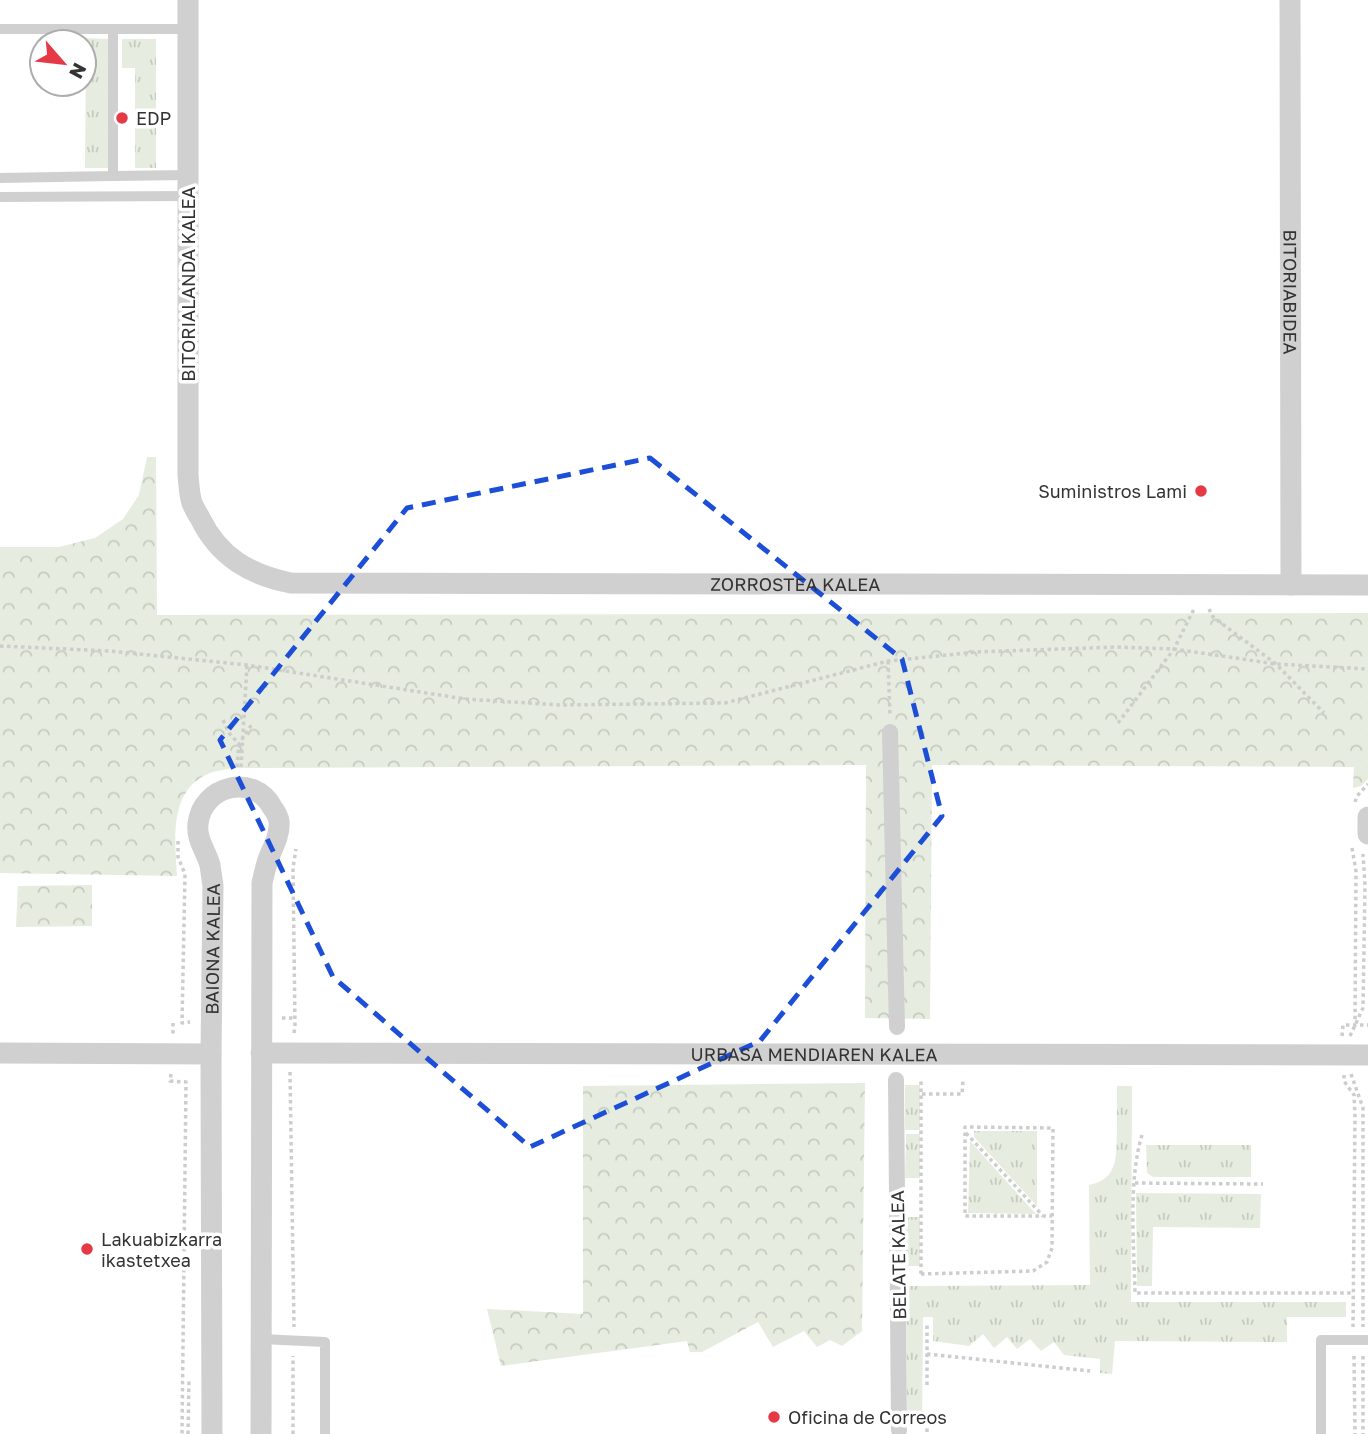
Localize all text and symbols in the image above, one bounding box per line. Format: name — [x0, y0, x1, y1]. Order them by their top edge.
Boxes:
north arrow — [28, 28, 98, 98]
text: N — [65, 59, 92, 83]
place label: EDP — [136, 107, 171, 129]
marker: EDP — [114, 110, 130, 126]
street label: BITORIALANDA KALEA — [177, 186, 199, 382]
street label: BITORIABIDEA — [1279, 229, 1302, 355]
place label: Suministros Lami — [1038, 480, 1187, 502]
marker: Suministros Lami — [1193, 483, 1209, 499]
street label: ZORROSTEA KALEA — [710, 573, 880, 595]
street label: BAIONA KALEA — [200, 883, 224, 1015]
street label: URBASA MENDIAREN KALEA — [691, 1043, 937, 1065]
street label: BELATE KALEA — [886, 1190, 910, 1320]
place label: Lakuabizkarra ikastetxea — [101, 1228, 222, 1271]
marker: Lakuabizkarra ikastetxea — [79, 1241, 95, 1257]
place label: Oficina de Correos — [788, 1406, 947, 1428]
marker: Oficina de Correos — [766, 1409, 782, 1425]

